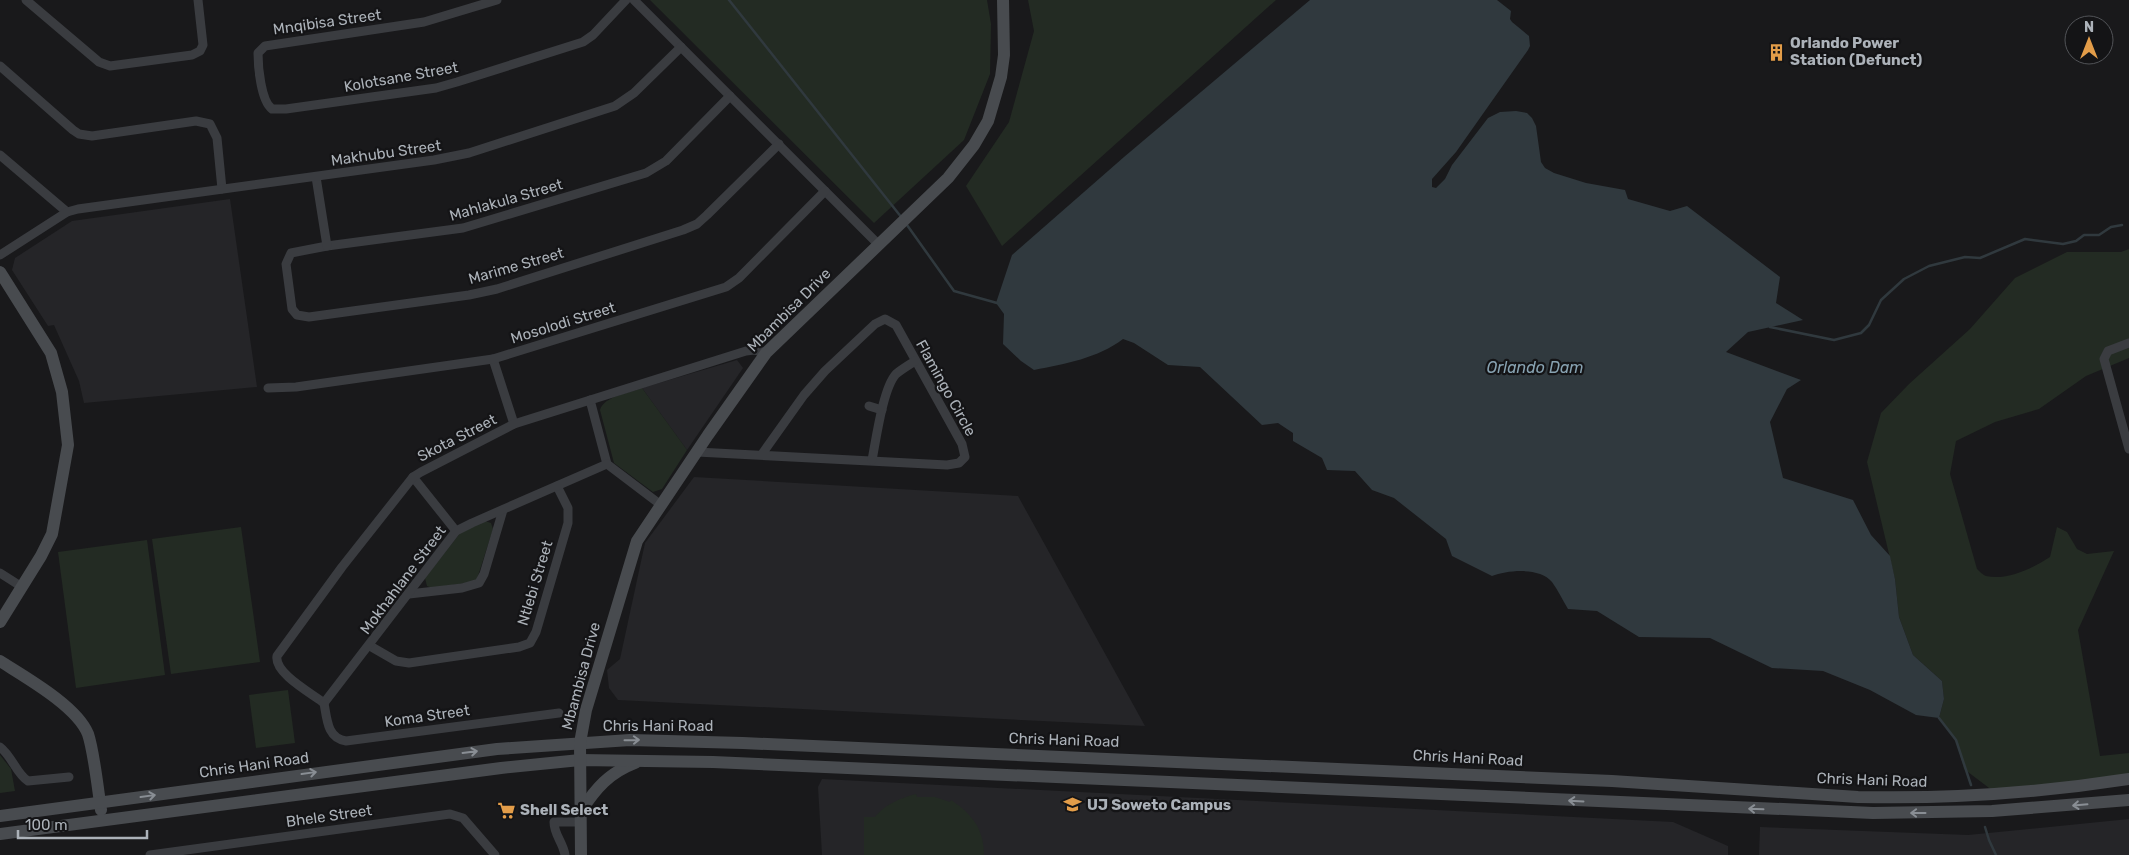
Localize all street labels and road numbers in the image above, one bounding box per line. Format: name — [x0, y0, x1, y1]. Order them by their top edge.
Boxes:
street label: Mnqibisa Street — [272, 5, 382, 39]
street label: Kolotsane Street — [342, 58, 460, 96]
street label: Makhubu Street — [330, 136, 442, 170]
street label: Mahlakula Street — [447, 175, 565, 225]
street label: Marime Street — [466, 244, 566, 288]
street label: Mbambisa Drive — [743, 264, 835, 356]
street label: Mosolodi Street — [508, 298, 618, 347]
street label: Flamingo Circle — [912, 337, 980, 439]
street label: Skota Street — [414, 410, 500, 466]
street label: Mokhahlane Street — [356, 522, 450, 638]
street label: Ntlebi Street — [514, 538, 556, 628]
street label: Mbambisa Drive — [558, 620, 604, 732]
street label: Koma Street — [383, 701, 471, 731]
street label: Chris Hani Road — [603, 717, 713, 735]
street label: Chris Hani Road — [1008, 729, 1120, 751]
street label: Chris Hani Road — [1412, 746, 1524, 770]
street label: Chris Hani Road — [198, 748, 310, 782]
street label: Chris Hani Road — [1816, 769, 1928, 791]
street label: Bhele Street — [285, 801, 373, 831]

